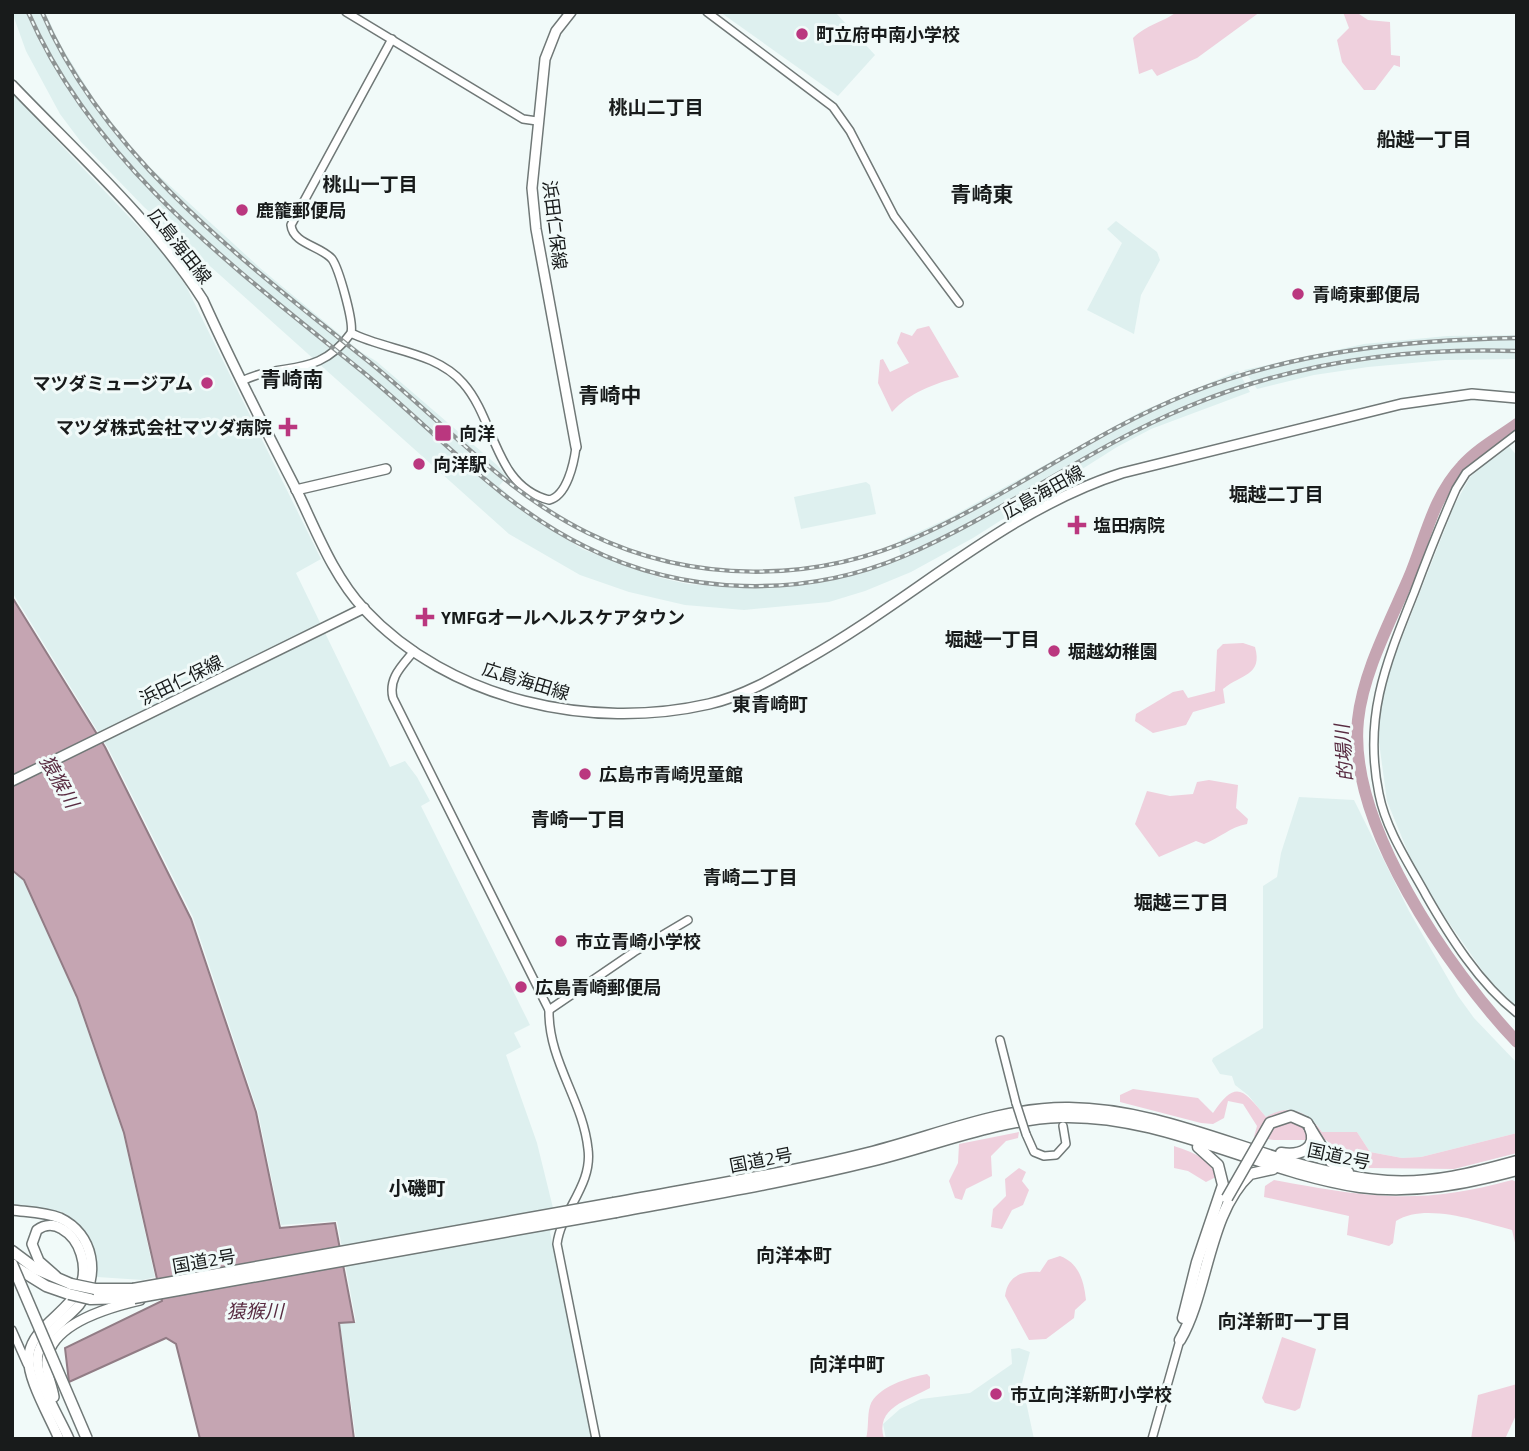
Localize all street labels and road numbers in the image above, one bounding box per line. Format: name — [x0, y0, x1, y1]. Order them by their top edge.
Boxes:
street label: 浜田仁保線 — [536, 179, 574, 271]
street label: 広島海田線 — [142, 202, 218, 290]
street label: 広島海田線 — [997, 458, 1089, 526]
street label: 浜田仁保線 — [135, 648, 227, 712]
street label: 広島海田線 — [479, 655, 573, 707]
street label: 国道2号 — [1305, 1136, 1373, 1176]
street label: 国道2号 — [727, 1141, 795, 1179]
street label: 国道2号 — [170, 1242, 238, 1280]

